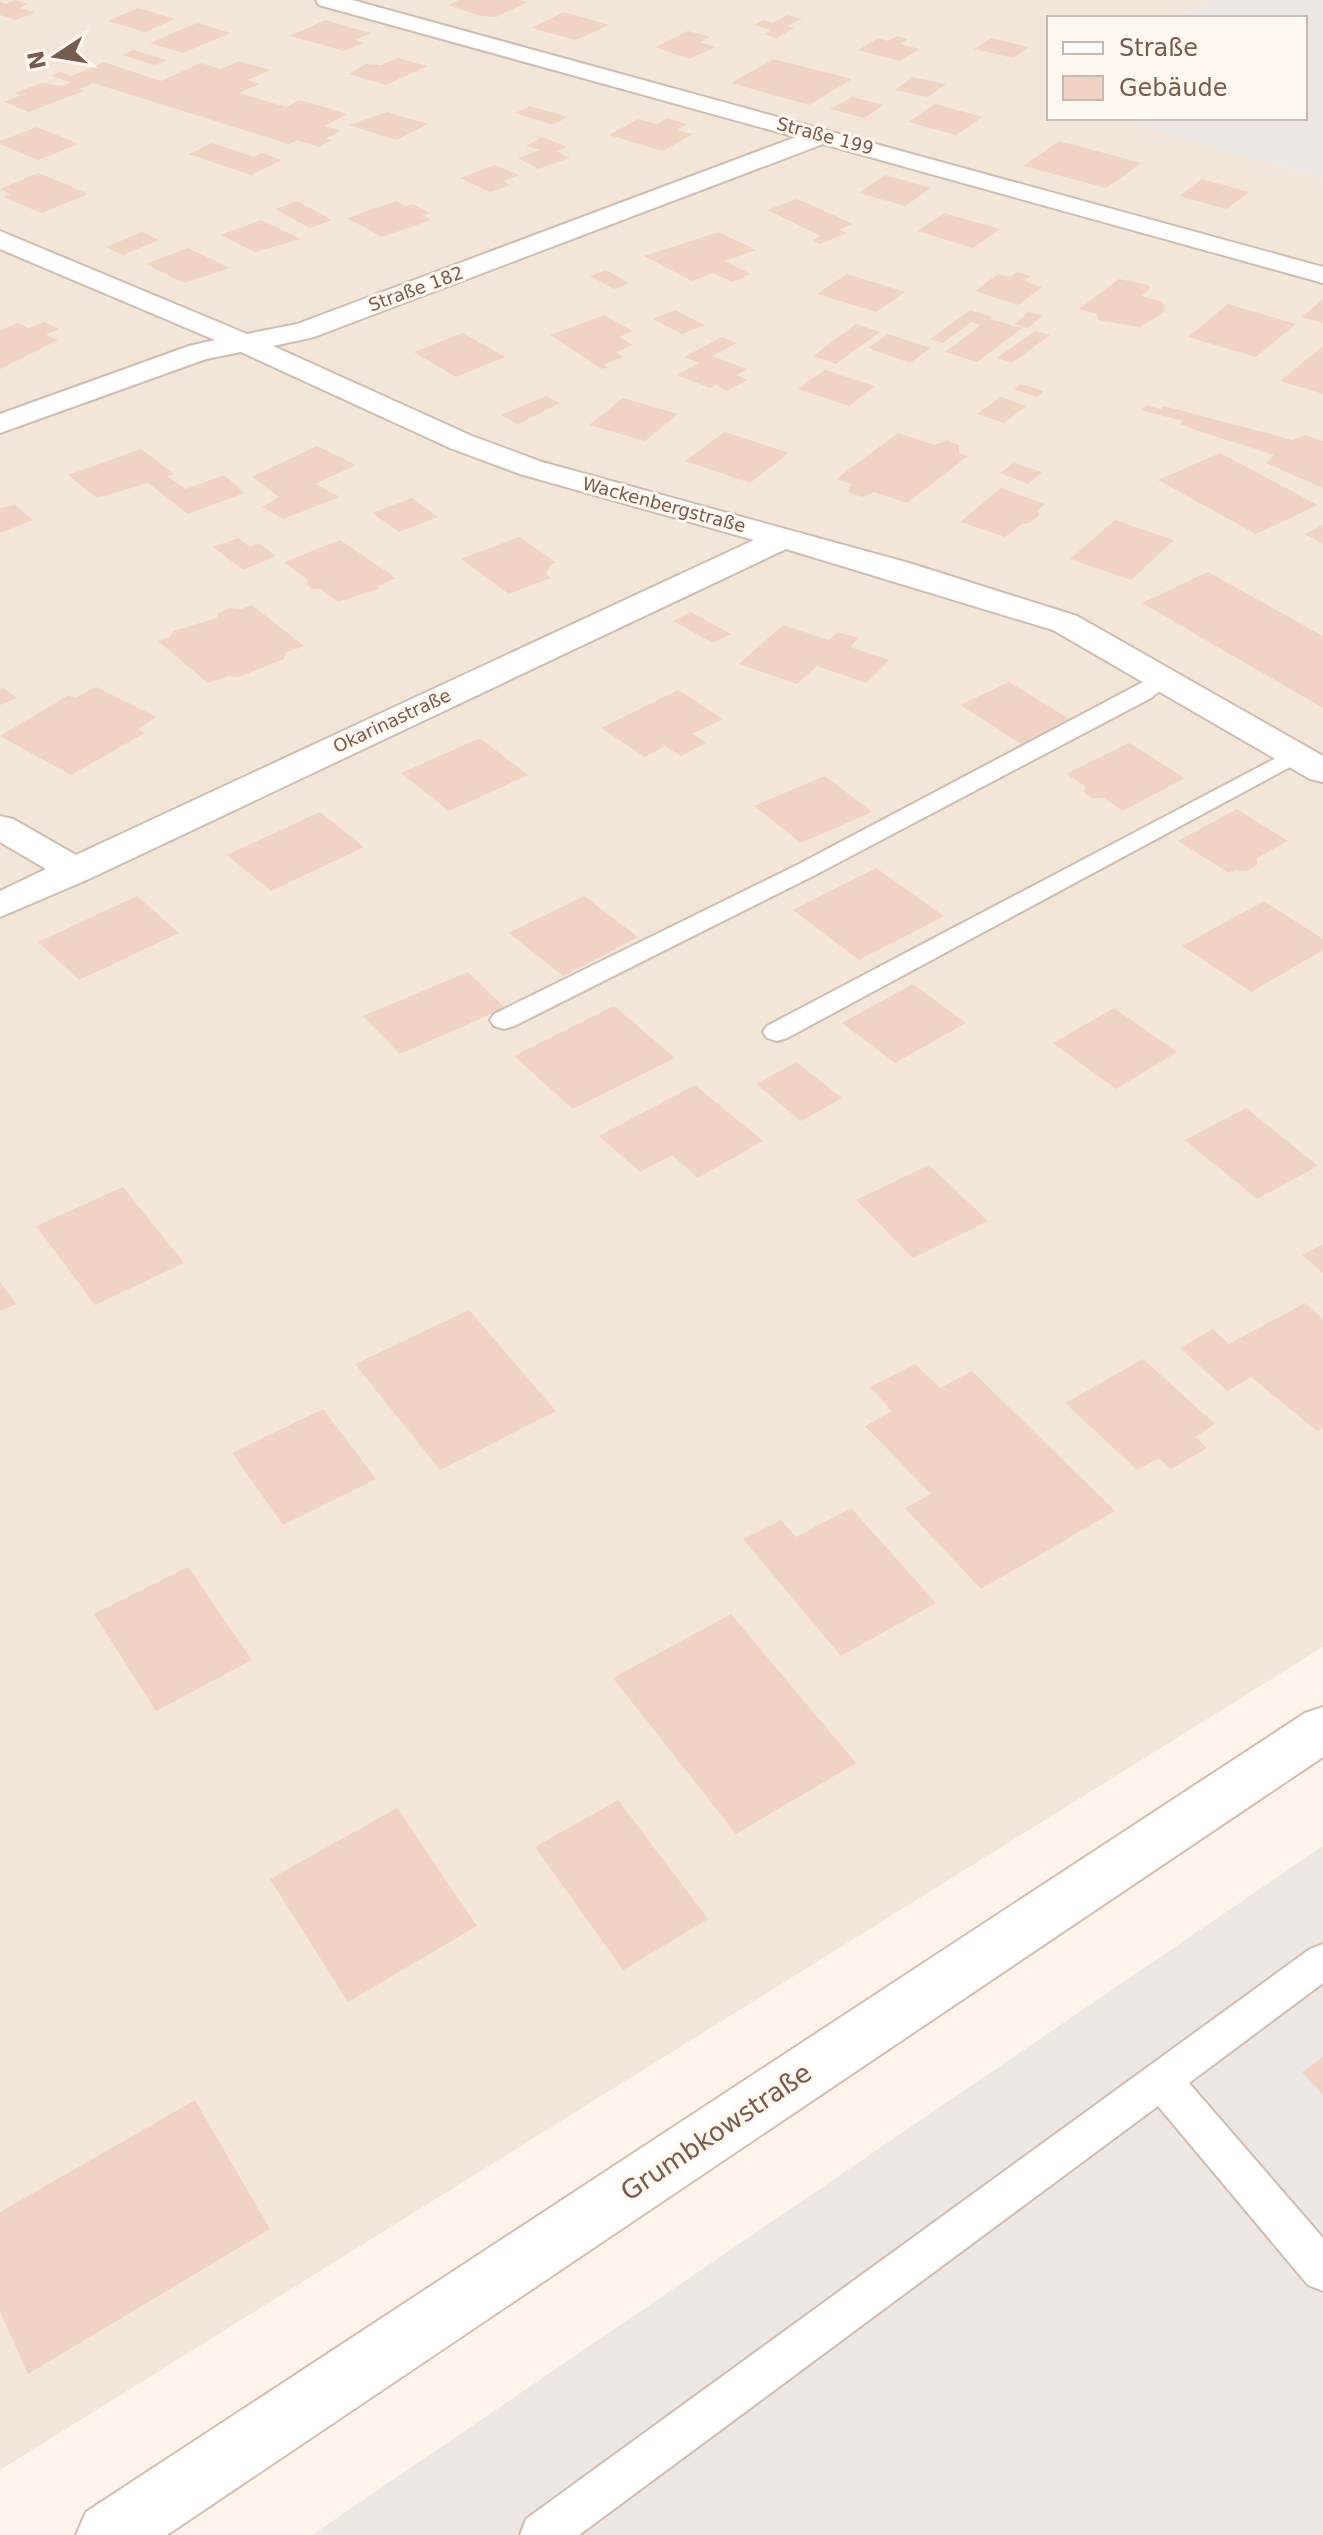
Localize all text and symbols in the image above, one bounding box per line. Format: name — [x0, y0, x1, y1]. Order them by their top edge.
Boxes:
north arrow — [16, 16, 96, 96]
legend — [1047, 16, 1307, 120]
text: Straße — [1119, 34, 1198, 62]
text: N — [23, 48, 51, 72]
text: Gebäude — [1119, 74, 1228, 102]
street label: Straße 199 — [774, 113, 876, 159]
street label: Straße 182 — [366, 262, 466, 315]
street label: Wackenbergstraße — [580, 473, 748, 536]
street label: Okarinastraße — [330, 684, 454, 757]
street label: Grumbkowstraße — [615, 2057, 817, 2207]

